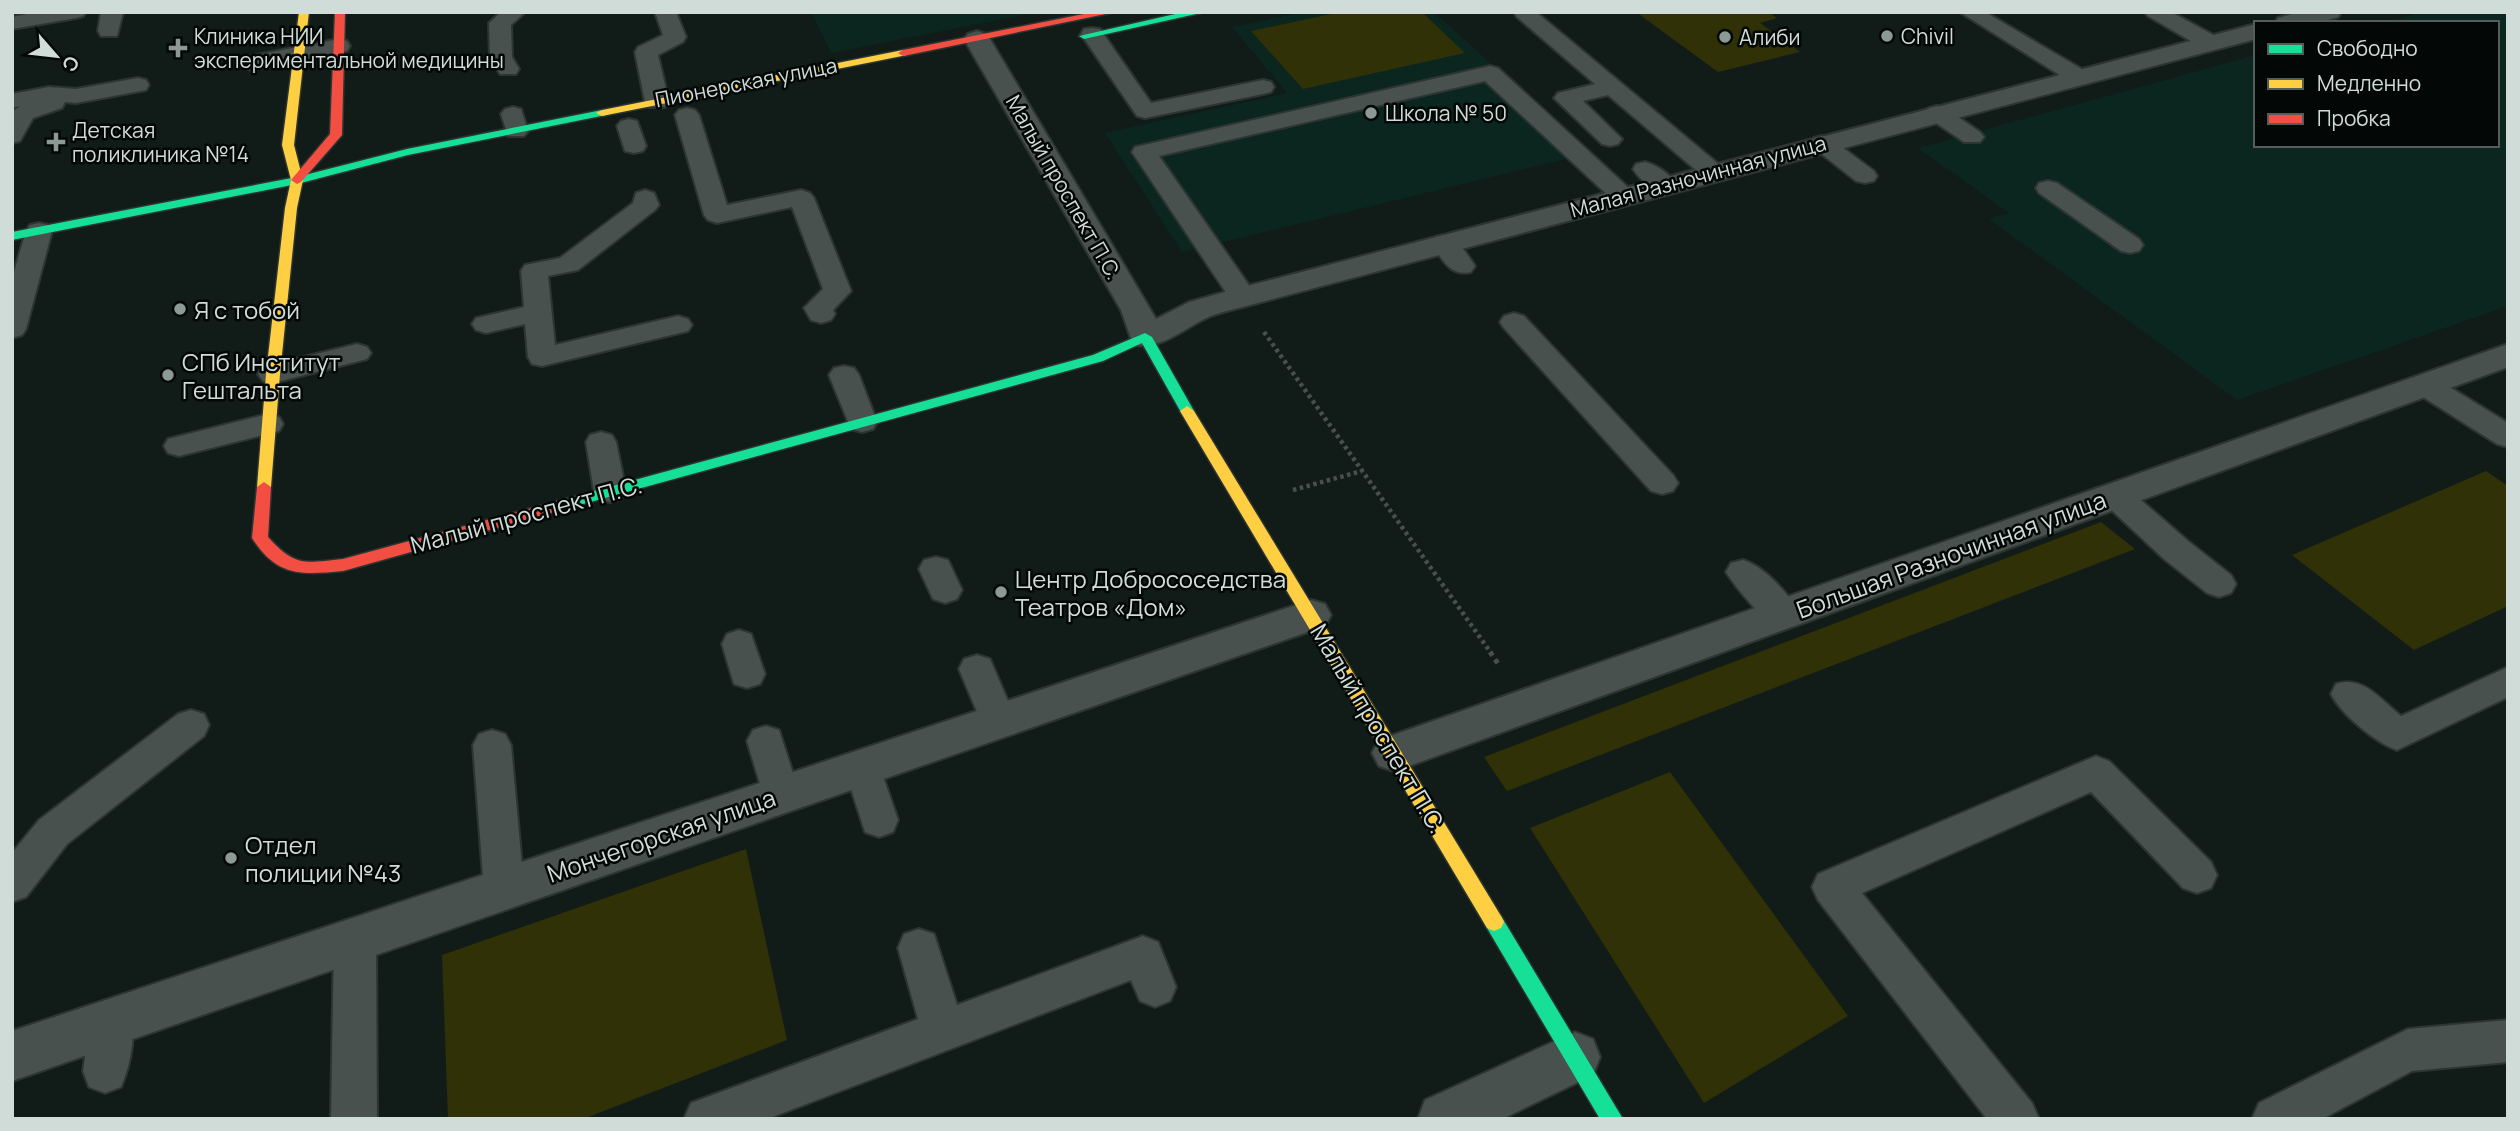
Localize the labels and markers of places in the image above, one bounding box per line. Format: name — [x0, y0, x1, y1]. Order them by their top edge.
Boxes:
place label: Клиника НИИ экспериментальной медицины — [194, 22, 504, 74]
place label: Chivil — [1901, 22, 1954, 50]
place label: Алиби — [1739, 23, 1801, 51]
marker: Chivil — [1879, 28, 1895, 44]
marker: Алиби — [1717, 29, 1733, 45]
marker: Клиника НИИ экспериментальной медицины — [168, 38, 188, 58]
place label: Школа № 50 — [1385, 99, 1507, 127]
marker: Школа № 50 — [1363, 105, 1379, 121]
place label: Детская поликлиника №14 — [72, 116, 249, 168]
marker: Детская поликлиника №14 — [46, 132, 66, 152]
place label: Я с тобой — [194, 293, 300, 326]
marker: Я с тобой — [172, 301, 188, 317]
place label: СПб Институт Гештальта — [182, 345, 341, 406]
marker: СПб Институт Гештальта — [160, 367, 176, 383]
place label: Центр Добрососедства Театров «Дом» — [1015, 562, 1286, 623]
marker: Центр Добрососедства Театров «Дом» — [993, 584, 1009, 600]
place label: Отдел полиции №43 — [245, 828, 401, 889]
marker: Отдел полиции №43 — [223, 850, 239, 866]

